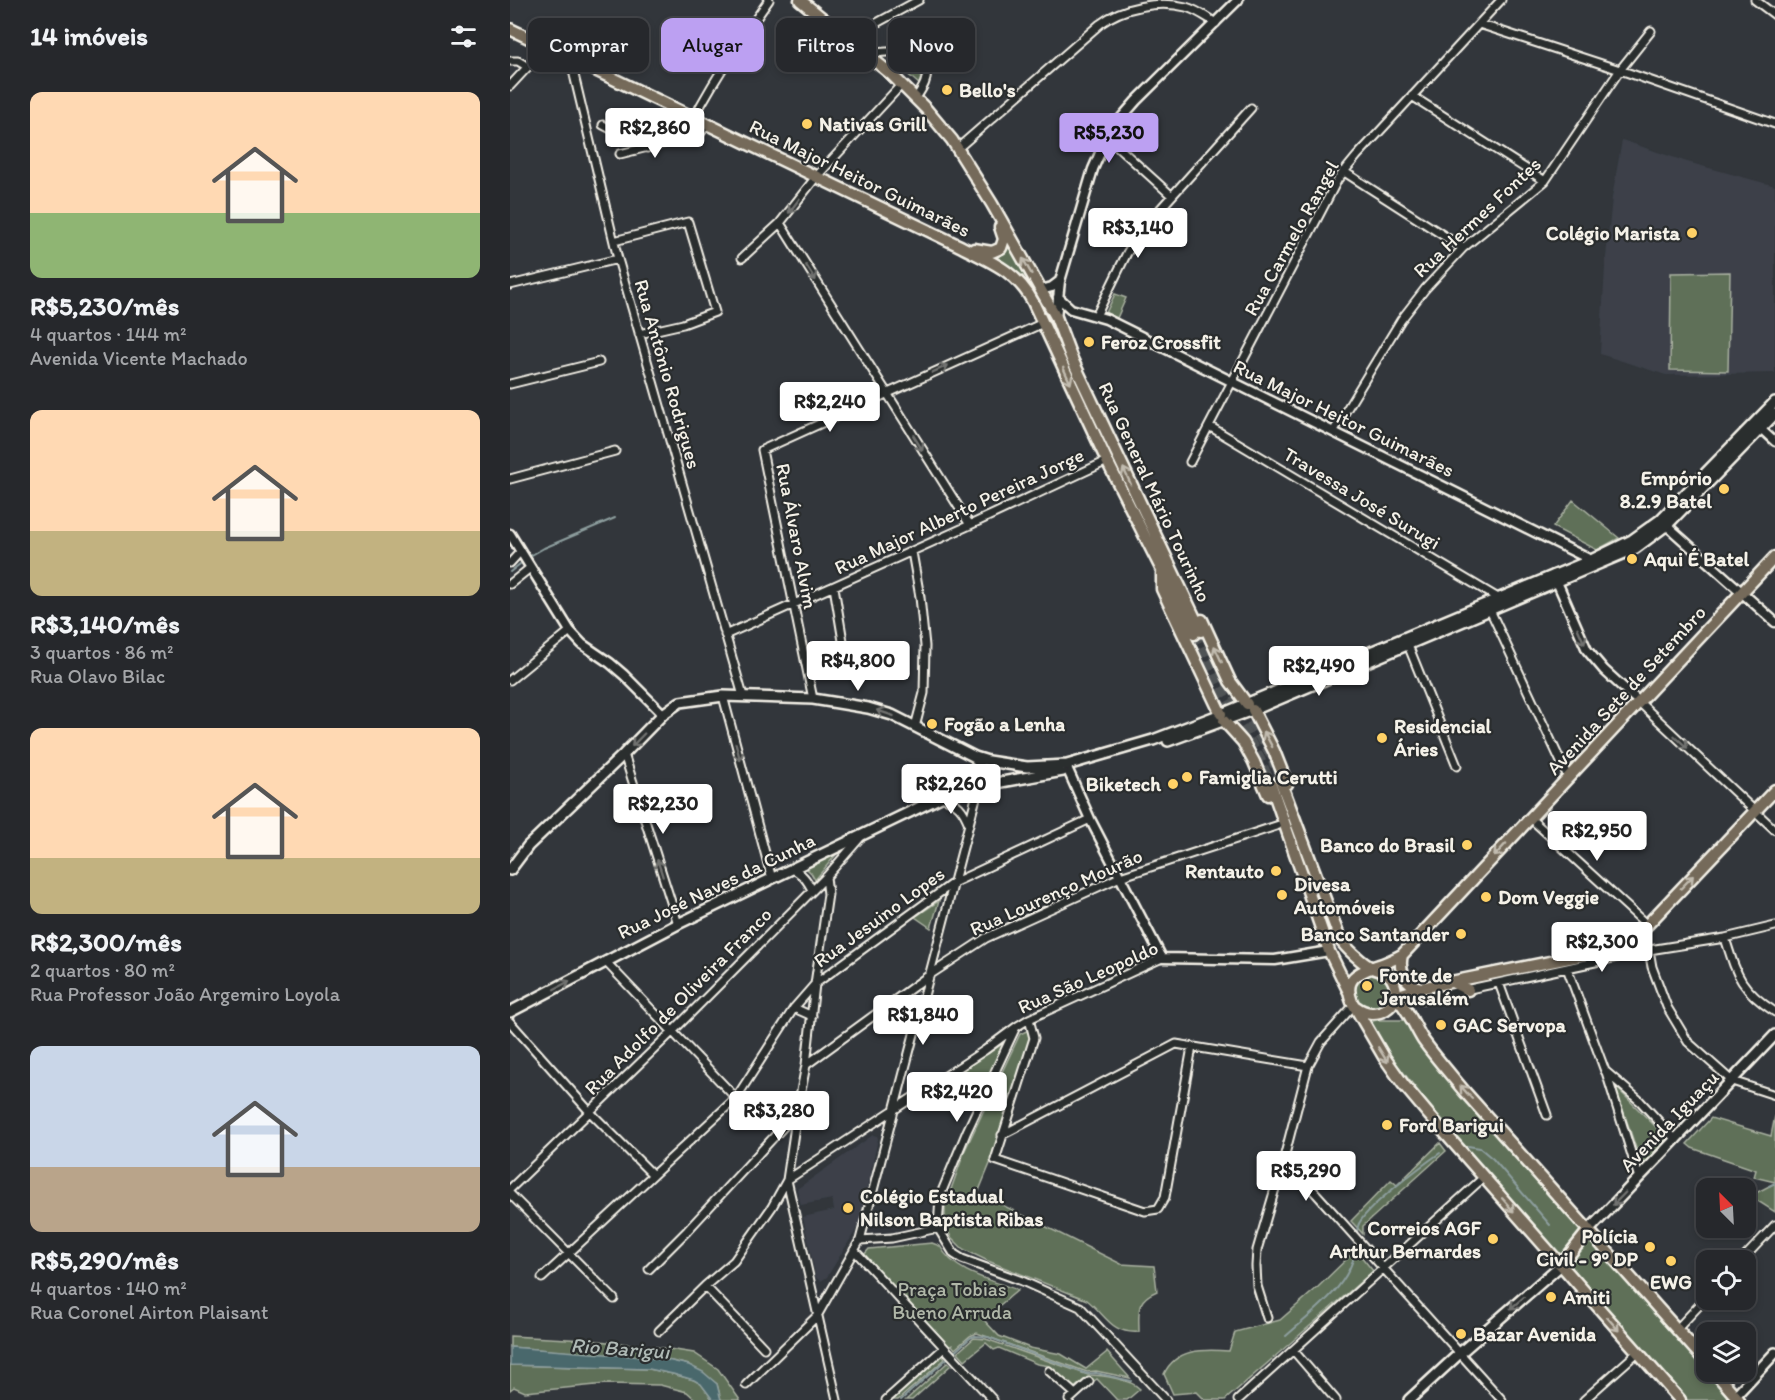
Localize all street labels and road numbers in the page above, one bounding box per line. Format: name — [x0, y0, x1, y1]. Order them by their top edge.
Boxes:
street label: Rua Major Heitor Guimarães — [746, 114, 975, 242]
street label: Rua Hermes Fontes — [1408, 152, 1546, 282]
street label: Rua Carmelo Rangel — [1238, 156, 1344, 320]
street label: Rua Antônio Rodrigues — [629, 276, 707, 472]
street label: Rua Major Heitor Guimarães — [1230, 354, 1459, 482]
street label: Rua General Mário Tourinho — [1093, 378, 1217, 606]
street label: Travessa José Surugi — [1279, 442, 1445, 554]
street label: Rua Major Alberto Pereira Jorge — [830, 443, 1088, 579]
street label: Rua Álvaro Alvim — [771, 461, 823, 611]
street label: Avenida Sete de Setembro — [1541, 600, 1711, 780]
street label: Rua José Naves da Cunha — [613, 828, 819, 944]
street label: Rua Lourenço Mourão — [966, 843, 1146, 941]
street label: Rua Jesuino Lopes — [809, 861, 949, 973]
street label: Rua Adolfo de Oliveira Franco — [579, 902, 777, 1100]
street label: Rua São Leopoldo — [1014, 935, 1162, 1019]
street label: Avenida Iguaçu — [1615, 1065, 1723, 1177]

